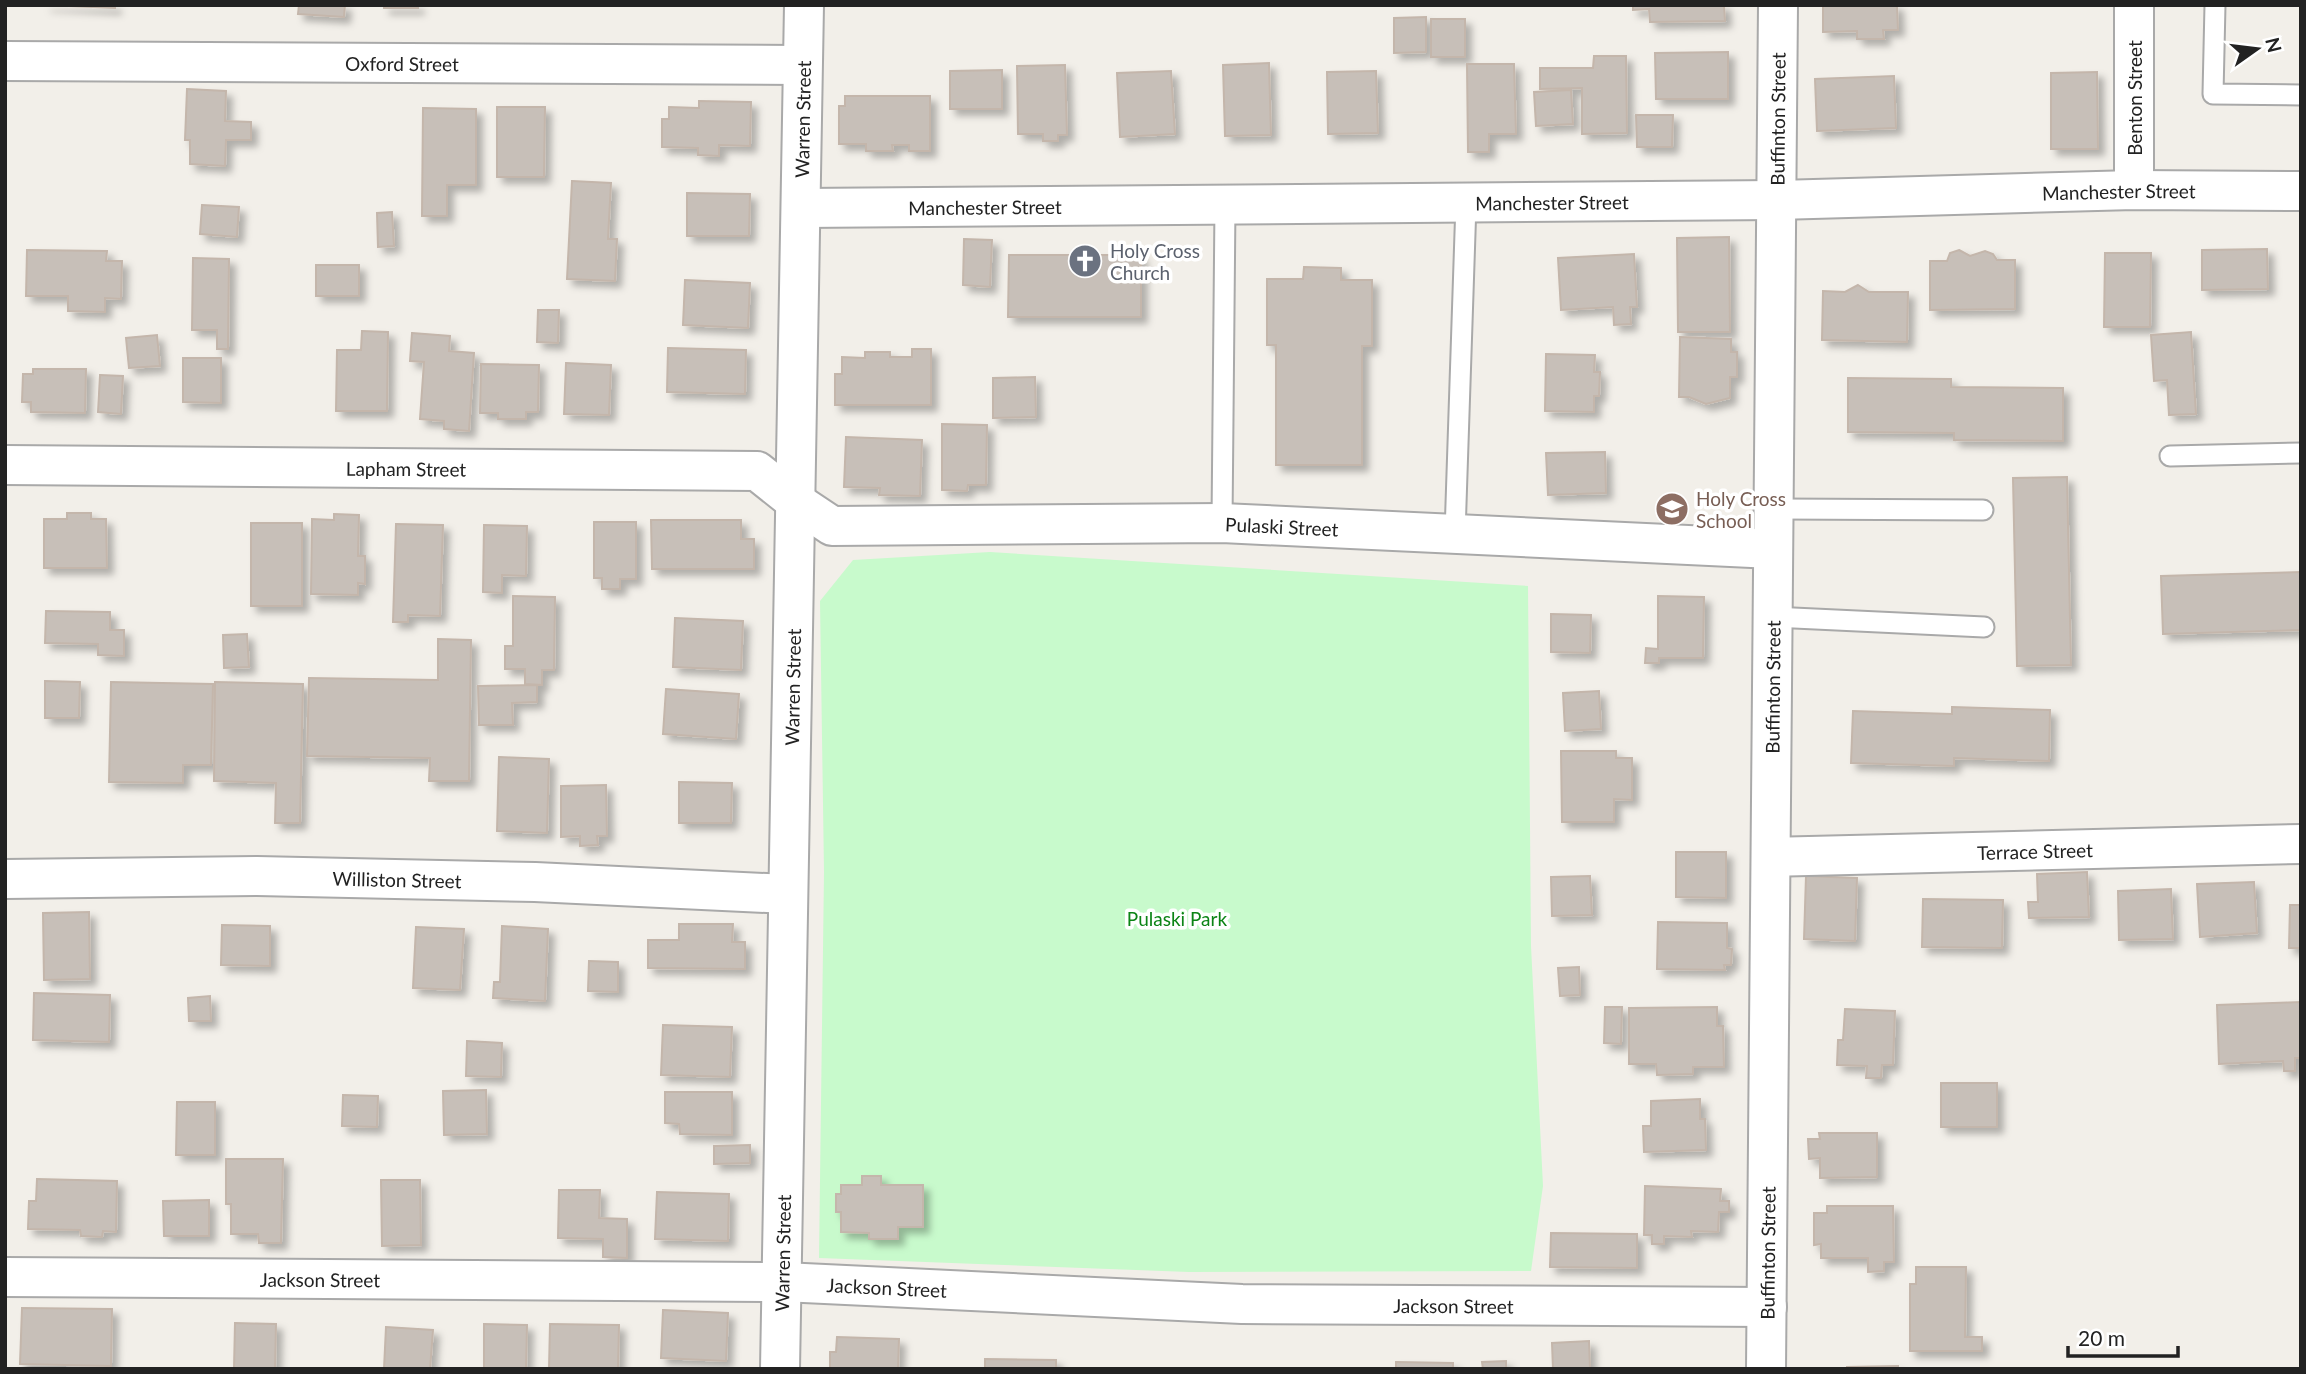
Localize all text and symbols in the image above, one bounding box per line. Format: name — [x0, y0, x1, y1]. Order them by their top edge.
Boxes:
north arrow — [2222, 14, 2292, 84]
text: N — [2261, 35, 2287, 55]
street label: Benton Street — [2123, 40, 2146, 156]
street label: Oxford Street — [345, 51, 459, 75]
street label: Buffinton Street — [1765, 52, 1789, 186]
street label: Warren Street — [789, 60, 815, 178]
street label: Manchester Street — [2042, 178, 2196, 204]
street label: Manchester Street — [1475, 190, 1629, 214]
street label: Manchester Street — [908, 194, 1062, 219]
place label: Holy Cross Church — [1110, 239, 1200, 284]
church icon: Holy Cross Church — [1066, 242, 1104, 280]
street label: Lapham Street — [346, 456, 467, 480]
place label: Holy Cross School — [1696, 487, 1786, 532]
school or university icon: Holy Cross School — [1653, 490, 1691, 528]
street label: Pulaski Street — [1225, 512, 1339, 540]
street label: Buffinton Street — [1760, 620, 1784, 754]
street label: Warren Street — [779, 628, 805, 746]
street label: Terrace Street — [1977, 838, 2093, 863]
street label: Williston Street — [332, 866, 462, 892]
park label: Pulaski Park — [1127, 907, 1227, 930]
street label: Buffinton Street — [1755, 1186, 1779, 1320]
street label: Warren Street — [770, 1194, 795, 1312]
street label: Jackson Street — [260, 1267, 380, 1291]
street label: Jackson Street — [826, 1273, 948, 1301]
street label: Jackson Street — [1393, 1293, 1514, 1317]
scale bar — [2068, 1314, 2178, 1358]
text: 20 m — [2078, 1325, 2125, 1350]

